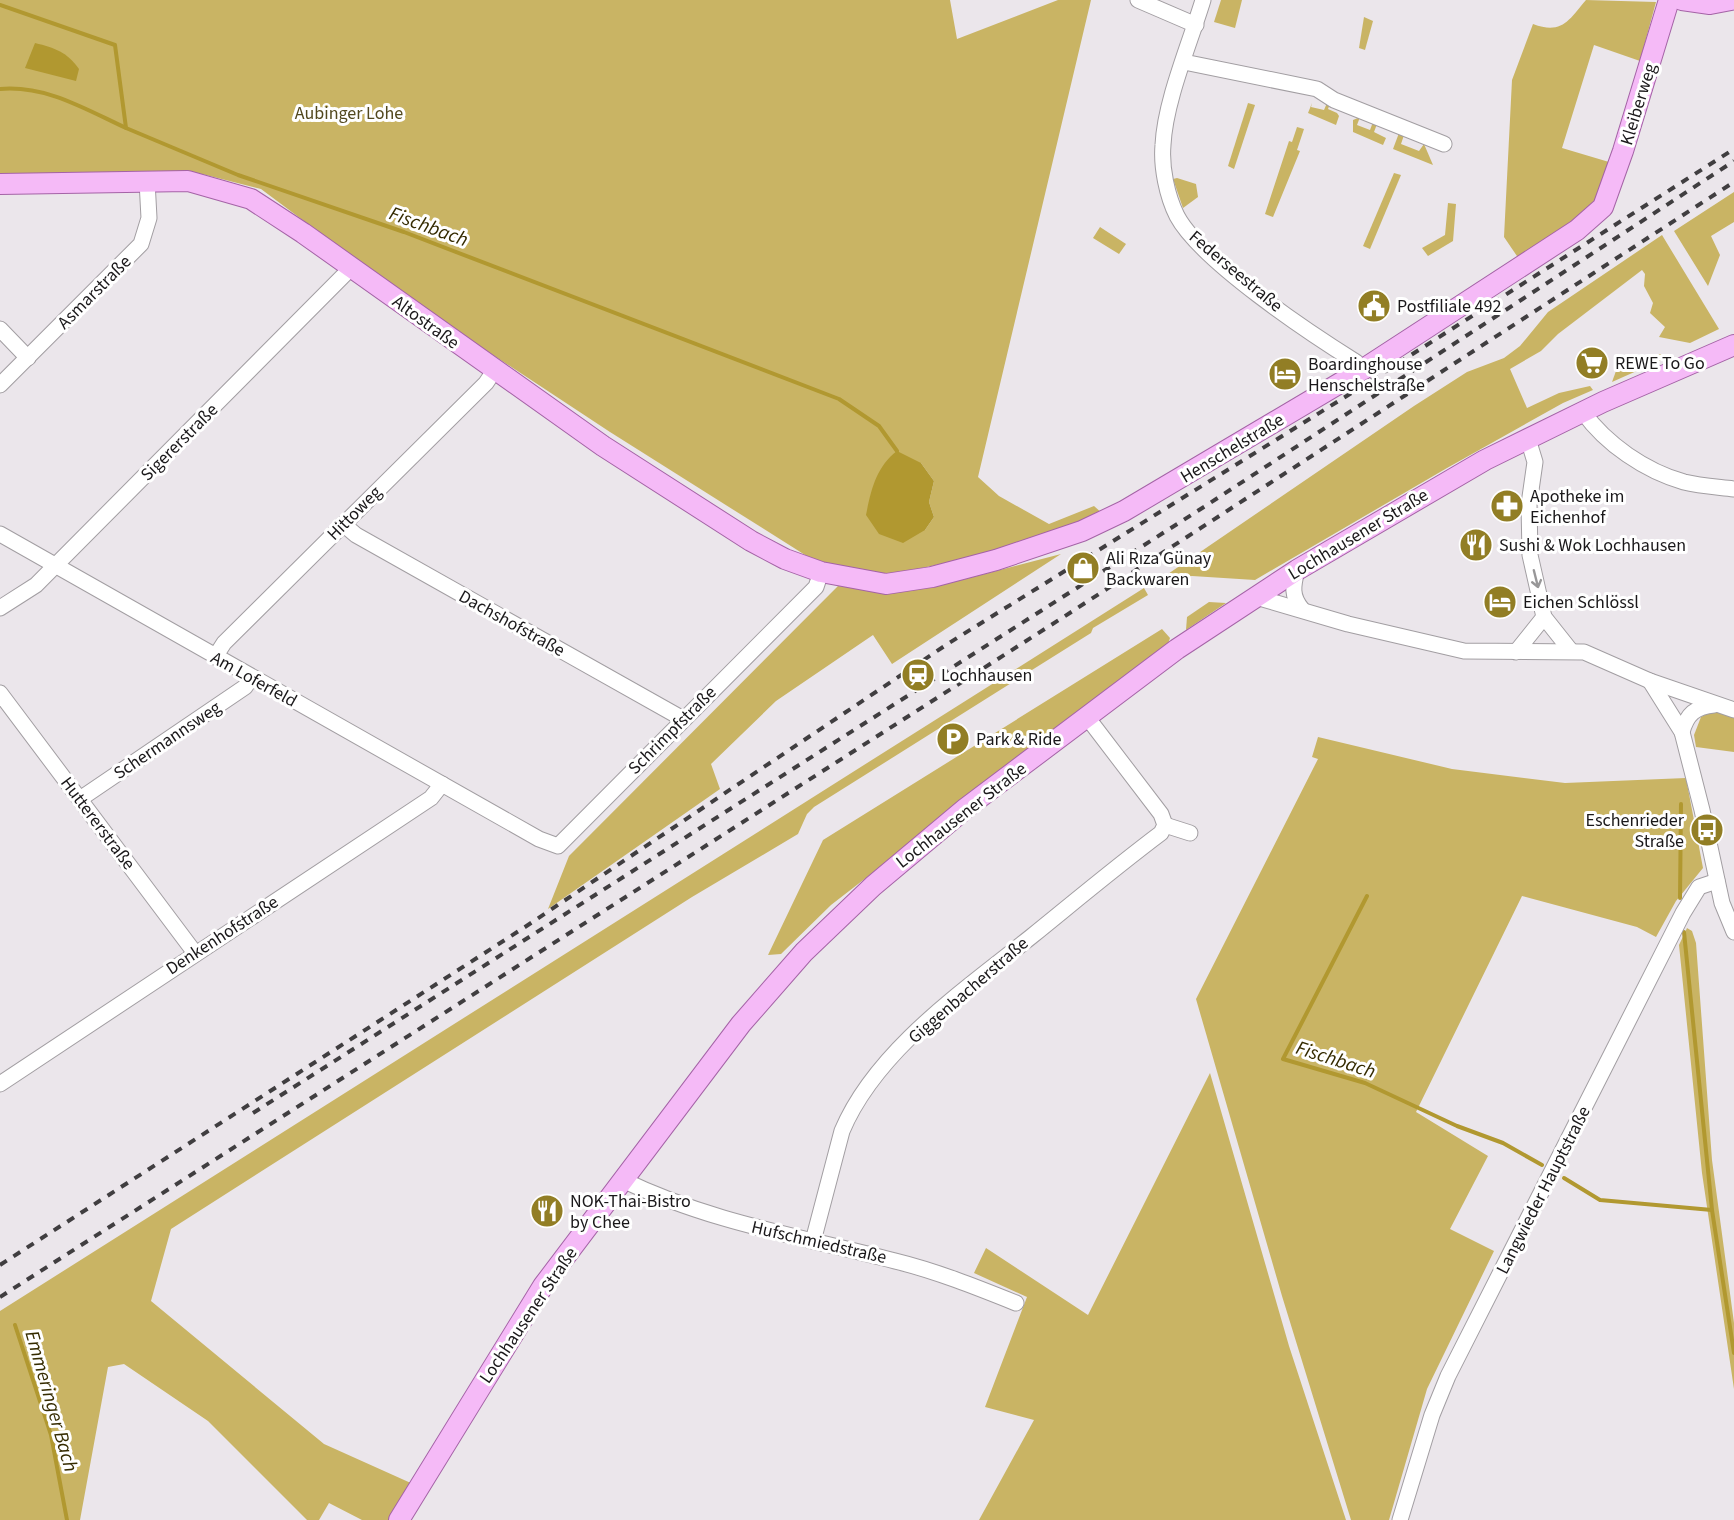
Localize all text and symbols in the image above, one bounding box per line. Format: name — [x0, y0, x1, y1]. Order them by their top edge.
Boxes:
street label: Kleiberweg — [1614, 60, 1663, 148]
park label: Aubinger Lohe — [295, 101, 403, 126]
water label: Fischbach — [385, 200, 472, 254]
street label: Federseestraße — [1183, 225, 1288, 318]
street label: Asmarstraße — [52, 250, 137, 335]
public building icon: Postfiliale 492 — [1356, 288, 1392, 324]
street label: Altostraße — [387, 290, 464, 355]
place label: Postfiliale 492 — [1397, 294, 1501, 319]
supermarket icon: REWE To Go — [1574, 345, 1610, 381]
place label: REWE To Go — [1615, 351, 1705, 376]
place label: Boardinghouse Henschelstraße — [1308, 352, 1425, 398]
hotel icon: Boardinghouse Henschelstraße — [1267, 356, 1303, 392]
street label: Sigererstraße — [135, 398, 224, 487]
street label: Henschelstraße — [1176, 408, 1289, 489]
street label: Hittoweg — [321, 480, 387, 546]
street label: Lochhausener Straße — [1283, 483, 1433, 586]
place label: Apotheke im Eichenhof — [1530, 484, 1624, 530]
pharmacy icon: Apotheke im Eichenhof — [1489, 488, 1525, 524]
restaurant icon: Sushi & Wok Lochhausen — [1458, 527, 1494, 563]
place label: Sushi & Wok Lochhausen — [1499, 533, 1686, 558]
place label: Ali Rıza Günay Backwaren — [1106, 546, 1212, 592]
shop icon: Ali Rıza Günay Backwaren — [1065, 550, 1101, 586]
one-way arrow — [1530, 569, 1542, 588]
street label: Dachshofstraße — [454, 584, 569, 663]
hotel icon: Eichen Schlössl — [1482, 584, 1518, 620]
place label: Eichen Schlössl — [1523, 590, 1639, 615]
street label: Am Loferfeld — [206, 645, 302, 713]
station icon: Lochhausen — [900, 657, 936, 693]
place label: Lochhausen — [941, 663, 1032, 688]
street label: Schrimpfstraße — [623, 681, 722, 780]
street label: Schermannsweg — [109, 695, 226, 786]
parking icon: Park & Ride — [935, 721, 971, 757]
place label: Park & Ride — [976, 727, 1061, 752]
street label: Lochhausener Straße — [891, 756, 1032, 874]
street label: Huttererstraße — [54, 772, 141, 875]
place label: Eschenrieder Straße — [1585, 808, 1685, 854]
bus stop icon: Eschenrieder Straße — [1689, 812, 1725, 848]
street label: Denkenhofstraße — [161, 890, 283, 981]
street label: Giggenbacherstraße — [903, 931, 1034, 1050]
water label: Fischbach — [1292, 1034, 1379, 1086]
street label: Langwieder Hauptstraße — [1490, 1102, 1597, 1278]
place label: NOK-Thai-Bistro by Chee — [570, 1189, 691, 1235]
restaurant icon: NOK-Thai-Bistro by Chee — [529, 1193, 565, 1229]
street label: Hufschmiedstraße — [749, 1215, 889, 1270]
street label: Lochhausener Straße — [473, 1242, 583, 1388]
water label: Emmeringer Bach — [17, 1327, 85, 1475]

